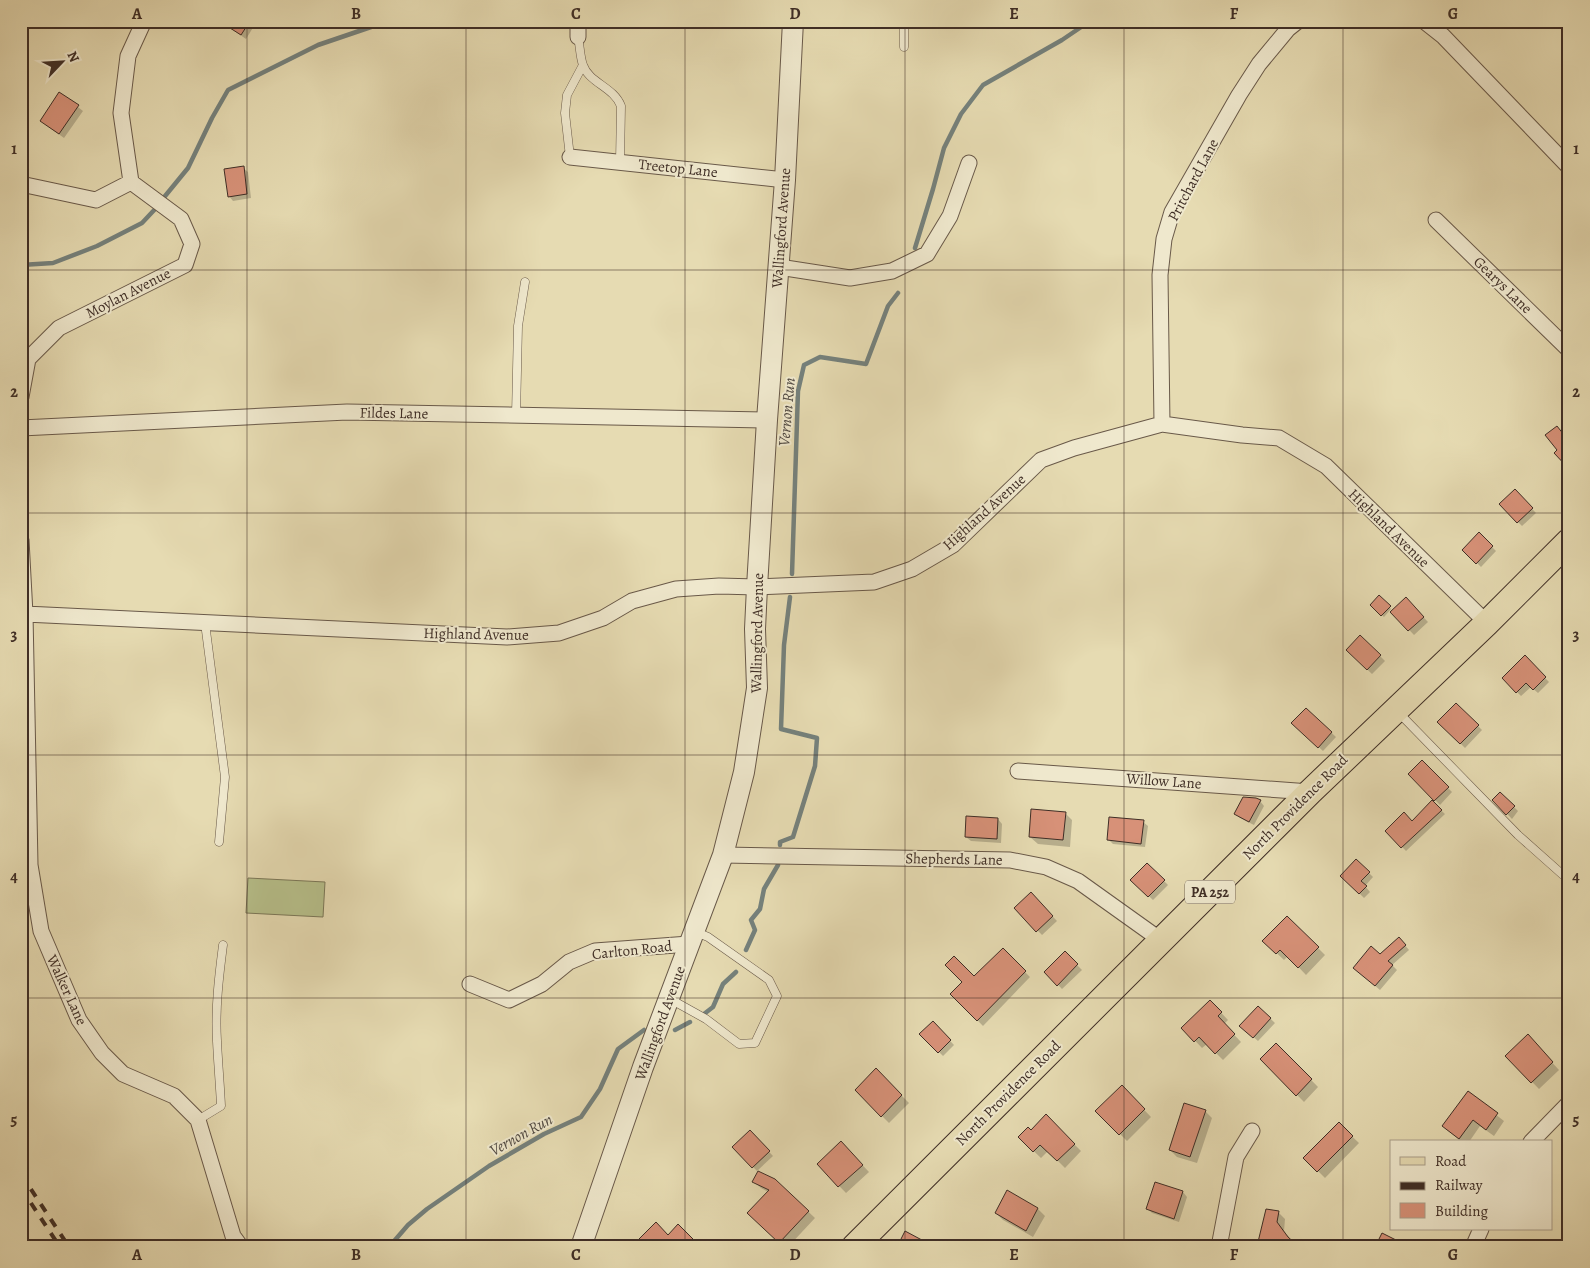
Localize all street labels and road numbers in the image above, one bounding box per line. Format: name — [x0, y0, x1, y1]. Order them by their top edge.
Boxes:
street label: Pritchard Lane — [1163, 135, 1223, 225]
street label: Treetop Lane — [637, 154, 719, 182]
street label: Wallingford Avenue — [767, 167, 795, 290]
street label: Gearys Lane — [1469, 252, 1537, 318]
street label: Moylan Avenue — [82, 263, 174, 323]
street label: Fildes Lane — [360, 402, 429, 424]
street label: Highland Avenue — [938, 469, 1030, 555]
street label: Highland Avenue — [1344, 484, 1434, 572]
street label: Wallingford Avenue — [746, 572, 768, 694]
street label: Highland Avenue — [423, 623, 529, 645]
street label: North Providence Road — [1238, 749, 1353, 864]
street label: Willow Lane — [1125, 768, 1203, 794]
street label: Shepherds Lane — [905, 848, 1003, 870]
road number: PA 252 — [1185, 880, 1235, 904]
street label: Carlton Road — [591, 936, 674, 964]
street label: Walker Lane — [42, 951, 92, 1029]
street label: Wallingford Avenue — [630, 963, 690, 1084]
street label: North Providence Road — [951, 1035, 1066, 1150]

